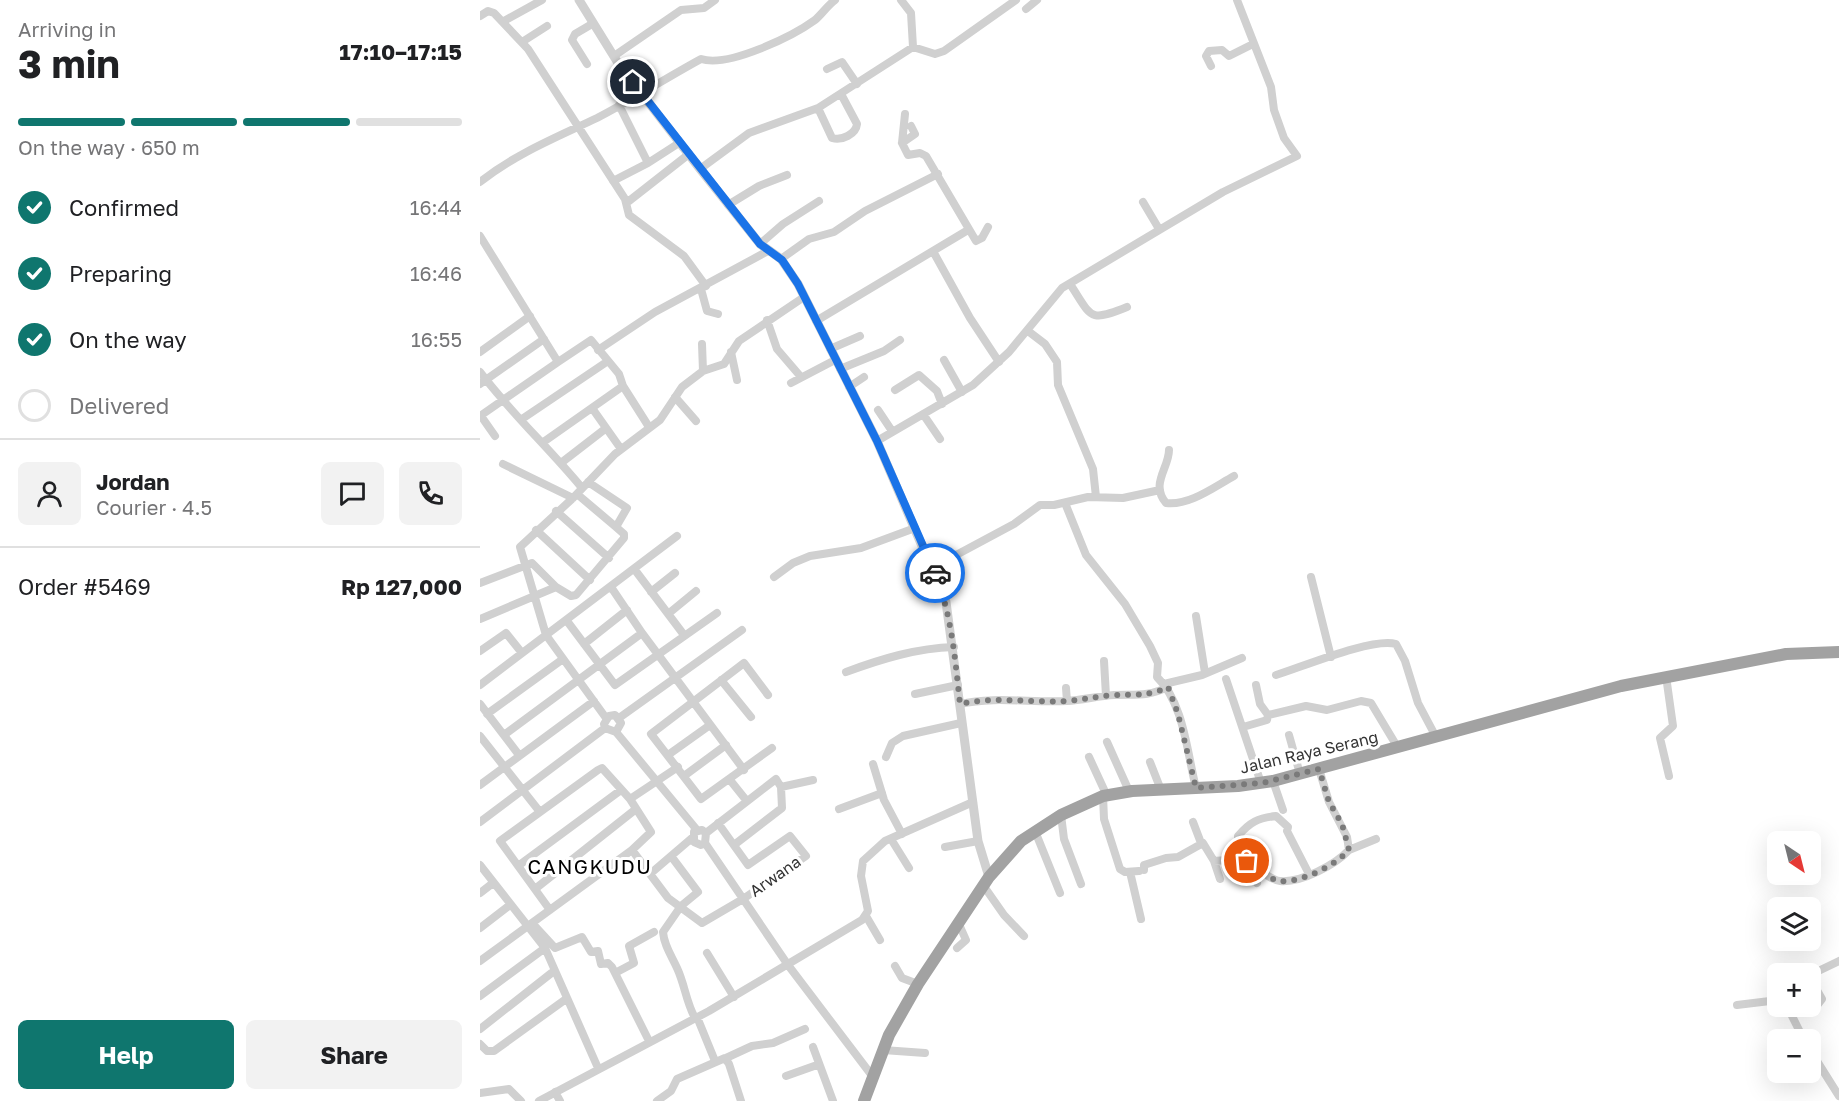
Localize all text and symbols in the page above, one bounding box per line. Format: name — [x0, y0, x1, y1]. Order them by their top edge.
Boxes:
text: Arriving in — [18, 17, 116, 41]
text: 17:10–17:15 — [339, 38, 462, 65]
text: 3 min — [18, 40, 120, 87]
pin — [607, 56, 658, 107]
icon: home — [616, 65, 649, 98]
text: On the way · 650 m — [18, 135, 200, 159]
icon: check — [18, 191, 51, 224]
text: Confirmed — [69, 194, 179, 221]
text: 16:44 — [410, 195, 462, 219]
icon: check — [18, 257, 51, 290]
text: Preparing — [69, 260, 172, 287]
text: 16:46 — [410, 261, 462, 285]
icon: check — [18, 323, 51, 356]
text: On the way — [69, 326, 187, 353]
text: 16:55 — [411, 327, 462, 351]
text: Delivered — [69, 392, 169, 419]
button: person — [18, 462, 81, 525]
button: chat — [321, 462, 384, 525]
button: phone — [399, 462, 462, 525]
text: Jordan — [96, 468, 170, 495]
text: Courier · 4.5 — [96, 495, 212, 519]
courier — [905, 543, 965, 603]
icon: car — [919, 557, 952, 590]
text: Order #5469 — [18, 573, 151, 600]
text: Rp 127,000 — [341, 573, 462, 600]
street label: Jalan Raya Serang — [1238, 726, 1380, 778]
north arrow — [1767, 831, 1821, 885]
map controls — [1767, 831, 1821, 1083]
pin — [1221, 835, 1272, 886]
icon: bag — [1230, 844, 1263, 877]
street label: Arwana — [746, 851, 804, 901]
district label: CANGKUDU — [528, 854, 652, 878]
button: layers — [1767, 897, 1821, 951]
button: + — [1767, 963, 1821, 1017]
button: Help — [18, 1020, 234, 1089]
button: Share — [246, 1020, 462, 1089]
button: − — [1767, 1029, 1821, 1083]

